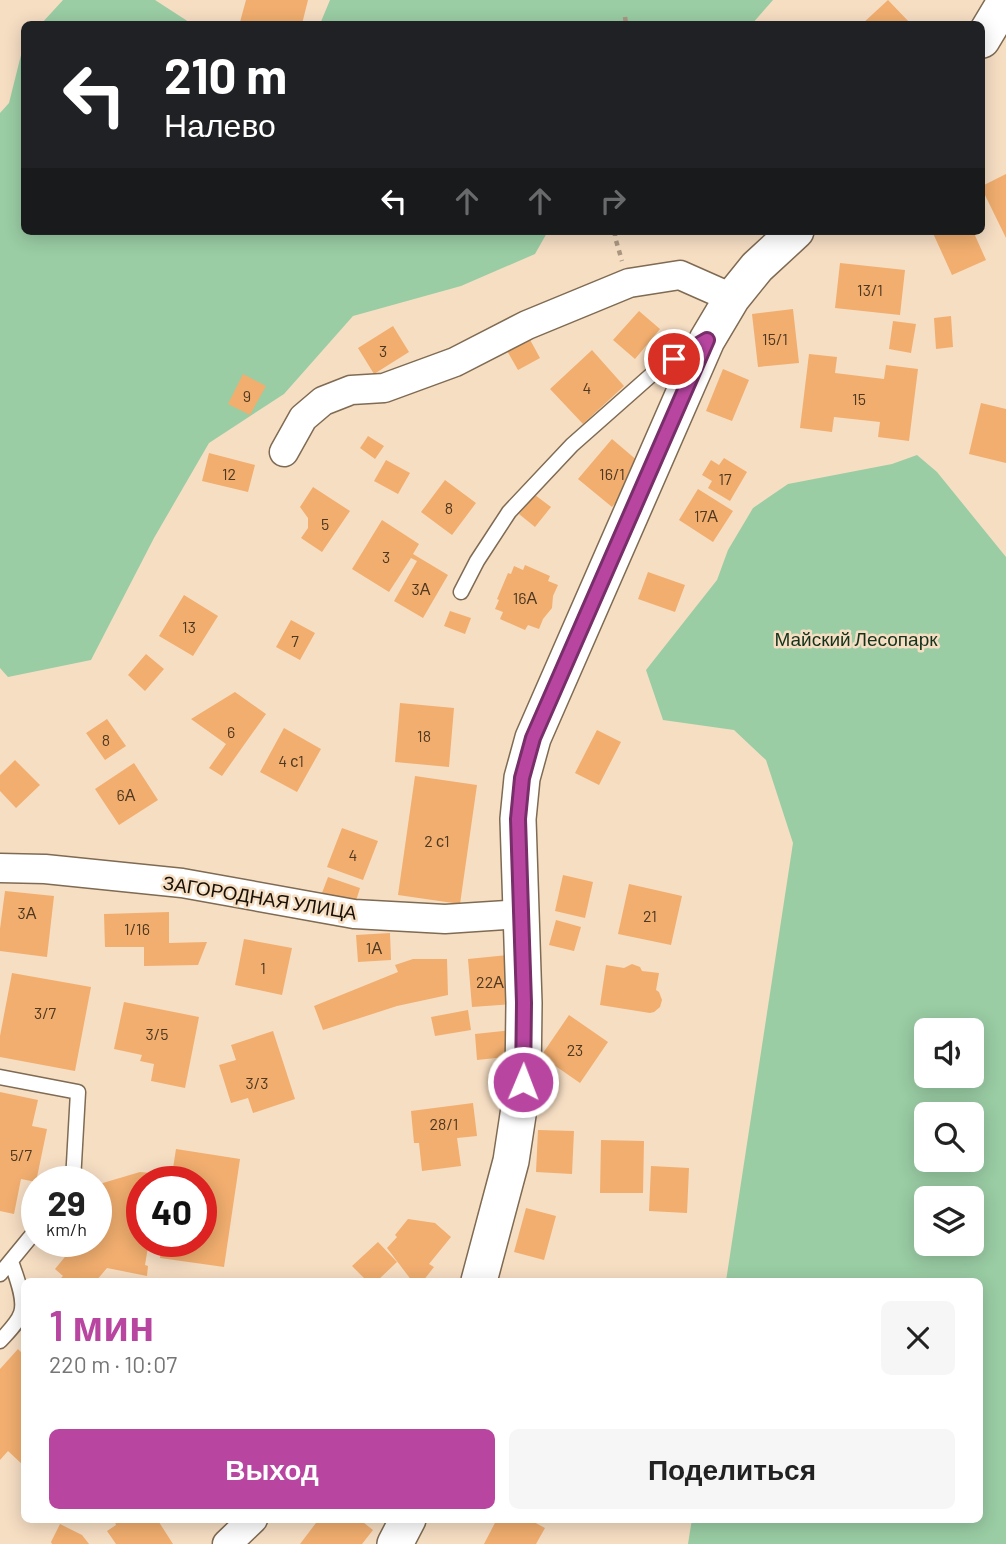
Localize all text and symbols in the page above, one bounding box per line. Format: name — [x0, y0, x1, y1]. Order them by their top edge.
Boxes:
text: 210 m — [164, 45, 287, 104]
icon: left — [49, 49, 140, 140]
text: Налево — [164, 105, 276, 143]
icon: left — [375, 182, 413, 220]
icon: ahead — [448, 182, 486, 220]
icon: ahead — [521, 182, 559, 220]
icon: right — [594, 182, 632, 220]
house number: 13/1 — [857, 280, 883, 299]
pin — [644, 329, 704, 389]
house number: 15/1 — [762, 329, 788, 348]
icon: arrive — [655, 340, 693, 378]
house number: 3 — [379, 341, 387, 360]
house number: 4 — [583, 378, 591, 397]
house number: 9 — [243, 386, 251, 405]
house number: 15 — [852, 389, 866, 408]
house number: 12 — [222, 464, 236, 483]
house number: 16/1 — [599, 464, 625, 483]
house number: 17 — [718, 469, 732, 488]
house number: 8 — [445, 498, 453, 517]
house number: 17А — [694, 506, 718, 525]
house number: 5 — [321, 514, 329, 533]
house number: 3 — [382, 547, 390, 566]
house number: 3А — [412, 579, 431, 598]
house number: 16А — [513, 588, 538, 607]
house number: 13 — [182, 617, 196, 636]
park label: Майский Лесопарк — [774, 627, 938, 650]
house number: 7 — [291, 631, 299, 650]
house number: 6 — [227, 722, 235, 741]
house number: 18 — [417, 726, 431, 745]
house number: 8 — [102, 730, 110, 749]
house number: 4 с1 — [278, 751, 304, 770]
house number: 6А — [117, 785, 136, 804]
house number: 2 с1 — [424, 831, 450, 850]
house number: 4 — [349, 845, 357, 864]
street label: ЗАГОРОДНАЯ УЛИЦА — [161, 870, 359, 924]
house number: 3А — [18, 903, 37, 922]
house number: 21 — [643, 906, 657, 925]
house number: 1/16 — [124, 919, 150, 938]
house number: 1А — [366, 938, 382, 957]
house number: 1 — [260, 958, 266, 977]
house number: 22А — [476, 972, 504, 991]
house number: 3/7 — [34, 1003, 57, 1022]
map controls — [914, 1018, 984, 1256]
button: sound — [914, 1018, 984, 1088]
house number: 3/5 — [146, 1024, 168, 1043]
house number: 23 — [567, 1040, 583, 1059]
position arrow — [486, 1045, 560, 1119]
house number: 3/3 — [246, 1073, 268, 1092]
button: search — [914, 1102, 984, 1172]
house number: 28/1 — [430, 1114, 458, 1133]
house number: 5/7 — [10, 1145, 33, 1164]
speed limit sign: 40 — [126, 1166, 217, 1257]
text: 29 — [47, 1181, 86, 1223]
button: layers — [914, 1186, 984, 1256]
text: km/h — [46, 1218, 87, 1240]
text: 1 мин — [49, 1299, 154, 1349]
button: close — [881, 1301, 955, 1375]
text: 220 m · 10:07 — [49, 1350, 177, 1378]
button: Выход — [49, 1429, 495, 1509]
button: Поделиться — [509, 1429, 955, 1509]

